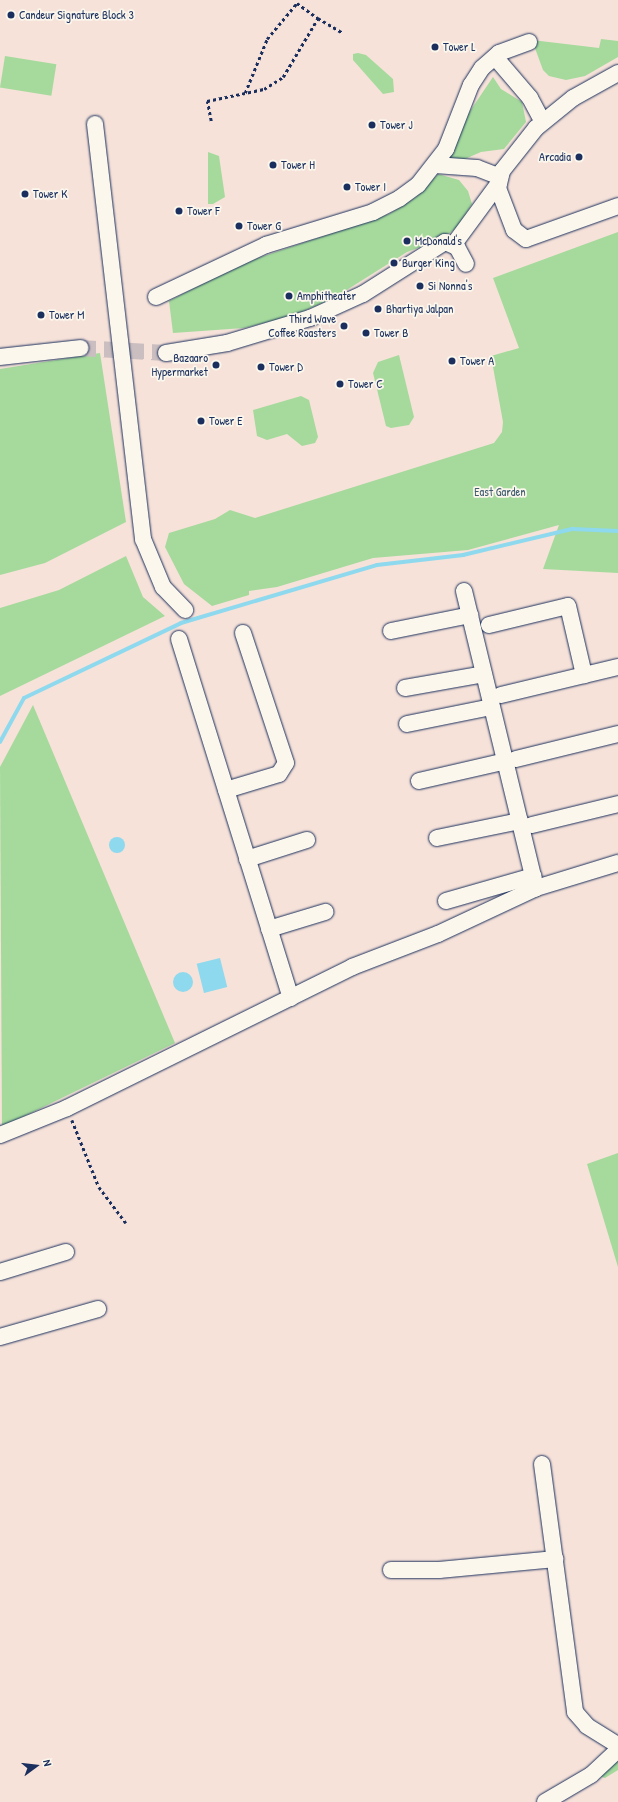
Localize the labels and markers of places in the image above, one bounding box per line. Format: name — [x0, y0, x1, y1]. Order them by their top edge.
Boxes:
place label: Candeur Signature Block 3 — [19, 8, 134, 22]
marker: Candeur Signature Block 3 — [6, 10, 16, 20]
place label: Tower L — [443, 40, 476, 54]
marker: Tower L — [430, 42, 440, 52]
place label: Tower J — [380, 118, 413, 132]
marker: Tower J — [367, 120, 377, 130]
place label: Arcadia — [539, 150, 571, 164]
marker: Arcadia — [574, 152, 584, 162]
place label: Tower H — [281, 158, 315, 172]
marker: Tower H — [268, 160, 278, 170]
place label: Tower I — [355, 180, 386, 194]
marker: Tower I — [342, 182, 352, 192]
place label: Tower K — [33, 187, 67, 201]
marker: Tower K — [20, 189, 30, 199]
place label: Tower F — [187, 204, 220, 218]
marker: Tower F — [174, 206, 184, 216]
place label: Tower G — [247, 219, 281, 233]
marker: Tower G — [234, 221, 244, 231]
place label: McDonald's — [415, 234, 462, 248]
marker: McDonald's — [402, 236, 412, 246]
place label: Burger King — [402, 256, 455, 270]
marker: Burger King — [389, 258, 399, 268]
place label: Si Nonna's — [428, 279, 472, 293]
marker: Si Nonna's — [415, 281, 425, 291]
place label: Amphitheater — [297, 289, 356, 303]
marker: Amphitheater — [284, 291, 294, 301]
place label: Bhartiya Jalpan — [386, 302, 453, 316]
marker: Bhartiya Jalpan — [373, 304, 383, 314]
place label: Tower M — [49, 308, 84, 322]
marker: Tower M — [36, 310, 46, 320]
place label: Third Wave Coffee Roasters — [268, 312, 336, 340]
marker: Third Wave Coffee Roasters — [339, 321, 349, 331]
place label: Tower B — [374, 326, 408, 340]
marker: Tower B — [361, 328, 371, 338]
place label: Bazaaro Hypermarket — [151, 351, 208, 379]
place label: Tower A — [460, 354, 494, 368]
marker: Tower A — [447, 356, 457, 366]
marker: Bazaaro Hypermarket — [211, 360, 221, 370]
place label: Tower D — [269, 360, 303, 374]
marker: Tower D — [256, 362, 266, 372]
place label: Tower C — [348, 377, 383, 391]
marker: Tower C — [335, 379, 345, 389]
place label: Tower E — [209, 414, 242, 428]
marker: Tower E — [196, 416, 206, 426]

